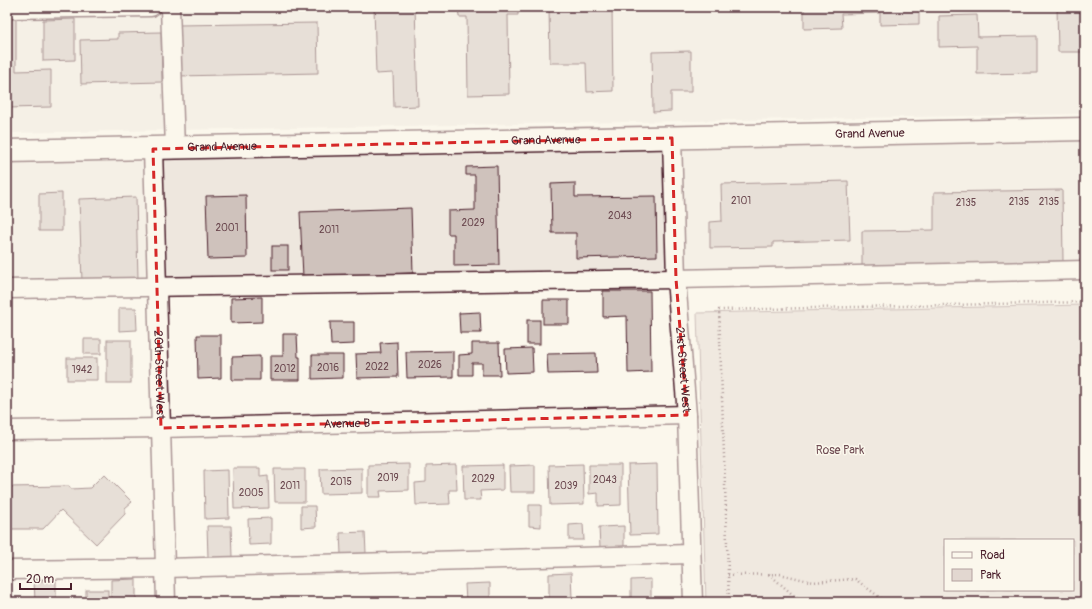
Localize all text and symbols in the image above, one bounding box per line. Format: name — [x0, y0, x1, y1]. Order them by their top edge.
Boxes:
street label: Grand Avenue — [835, 126, 905, 142]
street label: Grand Avenue — [511, 132, 581, 149]
street label: Grand Avenue — [187, 139, 257, 155]
house number: 2101 — [731, 195, 751, 207]
house number: 2135 — [1009, 196, 1029, 208]
house number: 2135 — [1039, 196, 1059, 208]
house number: 2135 — [956, 197, 976, 209]
house number: 2043 — [608, 210, 632, 222]
house number: 2029 — [461, 217, 485, 229]
house number: 2001 — [215, 222, 239, 234]
house number: 2011 — [319, 224, 339, 236]
street label: 21st Street West — [672, 326, 694, 413]
street label: 20th Street West — [150, 330, 168, 420]
house number: 2026 — [418, 359, 442, 371]
house number: 2022 — [365, 361, 389, 373]
house number: 2016 — [317, 362, 339, 374]
house number: 2012 — [274, 363, 296, 375]
house number: 1942 — [72, 364, 93, 376]
street label: Avenue B — [324, 416, 370, 432]
park label: Rose Park — [816, 443, 864, 458]
house number: 2019 — [377, 472, 399, 484]
house number: 2029 — [471, 473, 495, 485]
house number: 2043 — [593, 474, 617, 486]
house number: 2015 — [330, 476, 352, 488]
house number: 2011 — [280, 480, 300, 492]
house number: 2039 — [554, 480, 578, 492]
house number: 2005 — [239, 487, 263, 499]
legend — [944, 539, 1074, 591]
text: Road — [980, 548, 1005, 563]
scale bar — [20, 565, 71, 591]
text: Park — [980, 568, 1001, 583]
text: 20 m — [26, 572, 55, 587]

